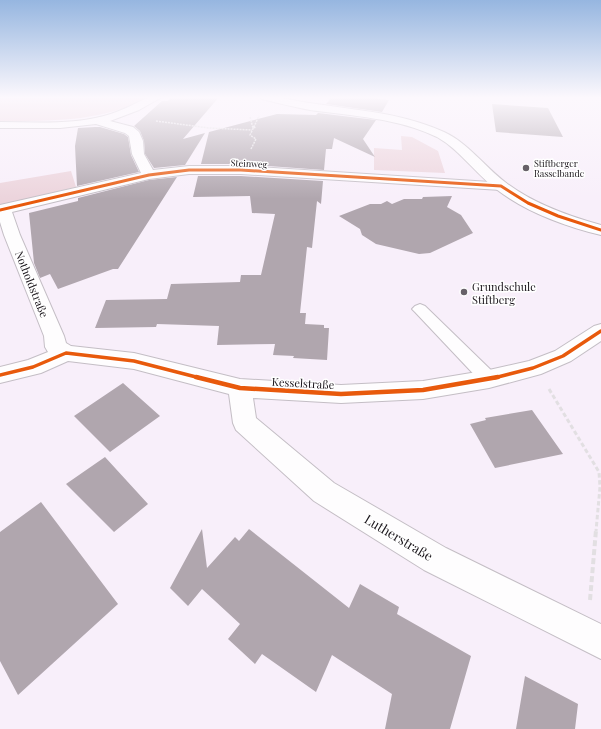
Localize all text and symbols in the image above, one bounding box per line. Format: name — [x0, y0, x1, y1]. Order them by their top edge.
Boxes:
street label: Steinweg — [230, 156, 268, 170]
place label: Stiftberger Rasselbande — [534, 157, 585, 179]
marker: Stiftberger Rasselbande — [521, 163, 531, 173]
street label: Notholdstraße — [12, 249, 52, 320]
place label: Grundschule Stiftberg — [472, 279, 536, 307]
marker: Grundschule Stiftberg — [459, 287, 469, 297]
street label: Kesselstraße — [271, 374, 335, 392]
street label: Lutherstraße — [362, 510, 437, 564]

